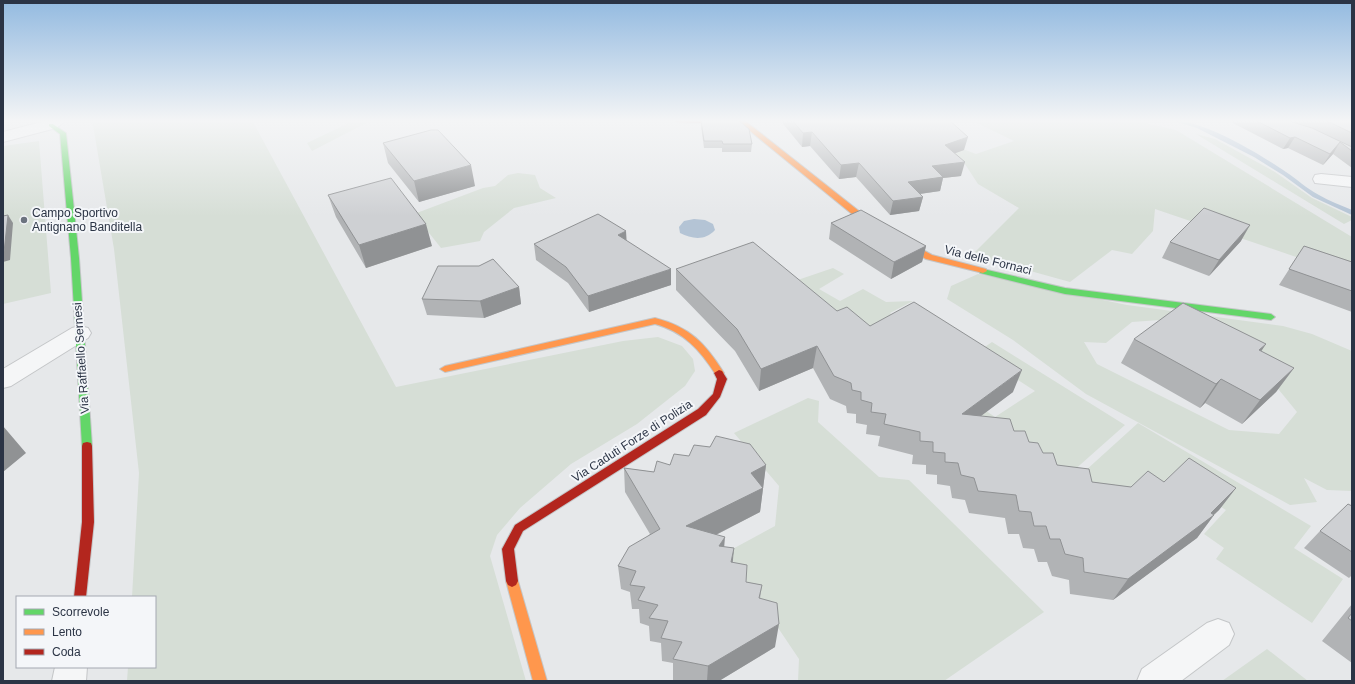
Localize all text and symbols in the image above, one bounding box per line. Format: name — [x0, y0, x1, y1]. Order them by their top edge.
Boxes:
place label: Campo Sportivo Antignano Banditella — [32, 206, 142, 234]
marker: Campo Sportivo Antignano Banditella — [19, 215, 29, 225]
street label: Via delle Fornaci — [943, 242, 1033, 278]
street label: Via Raffaello Sernesi — [70, 302, 92, 414]
street label: Via Caduti Forze di Polizia — [569, 397, 695, 485]
legend — [16, 596, 156, 668]
text: Scorrevole — [52, 605, 110, 619]
text: Lento — [52, 625, 82, 639]
text: Coda — [52, 645, 81, 659]

